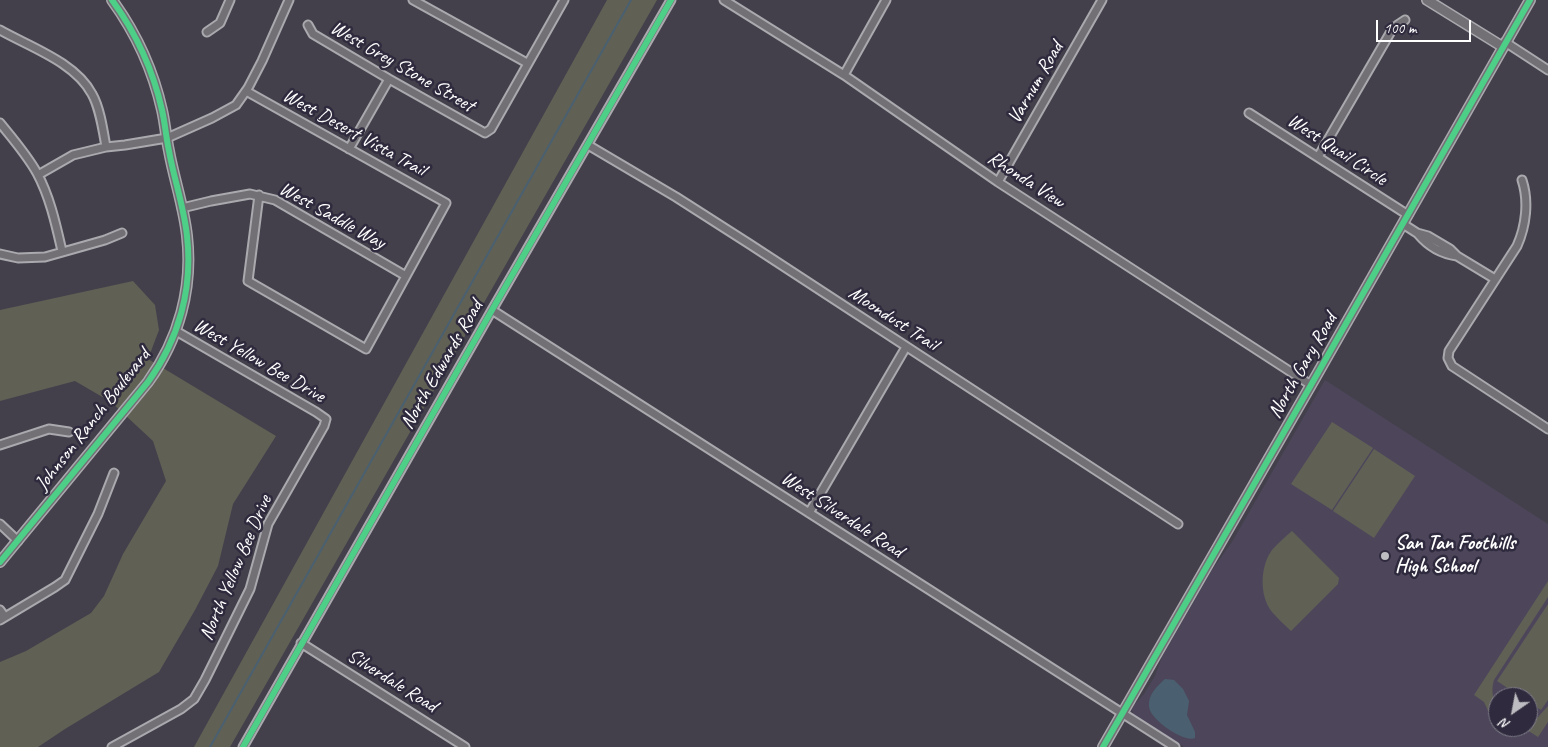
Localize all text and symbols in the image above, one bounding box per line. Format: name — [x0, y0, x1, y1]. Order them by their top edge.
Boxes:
scale bar — [1378, 10, 1473, 42]
street label: West Grey Stone Street — [326, 16, 478, 118]
text: 100 m — [1384, 19, 1416, 38]
street label: Varnum Road — [1003, 38, 1069, 128]
street label: West Desert Vista Trail — [278, 84, 430, 182]
street label: West Quail Circle — [1283, 109, 1391, 191]
street label: Rhonda View — [983, 146, 1069, 214]
street label: West Saddle Way — [275, 177, 389, 255]
street label: Moondust Trail — [844, 281, 942, 357]
street label: North Edwards Road — [395, 296, 489, 434]
street label: North Gary Road — [1263, 309, 1343, 423]
street label: West Yellow Bee Drive — [189, 314, 329, 408]
street label: Johnson Ranch Boulevard — [30, 344, 156, 496]
street label: West Silverdale Road — [776, 466, 908, 564]
street label: North Yellow Bee Drive — [195, 492, 277, 644]
place label: San Tan Foothills High School — [1395, 532, 1515, 579]
marker: San Tan Foothills High School — [1379, 550, 1391, 562]
street label: Silverdale Road — [342, 644, 442, 718]
north arrow — [1488, 687, 1538, 737]
text: N — [1497, 715, 1513, 734]

